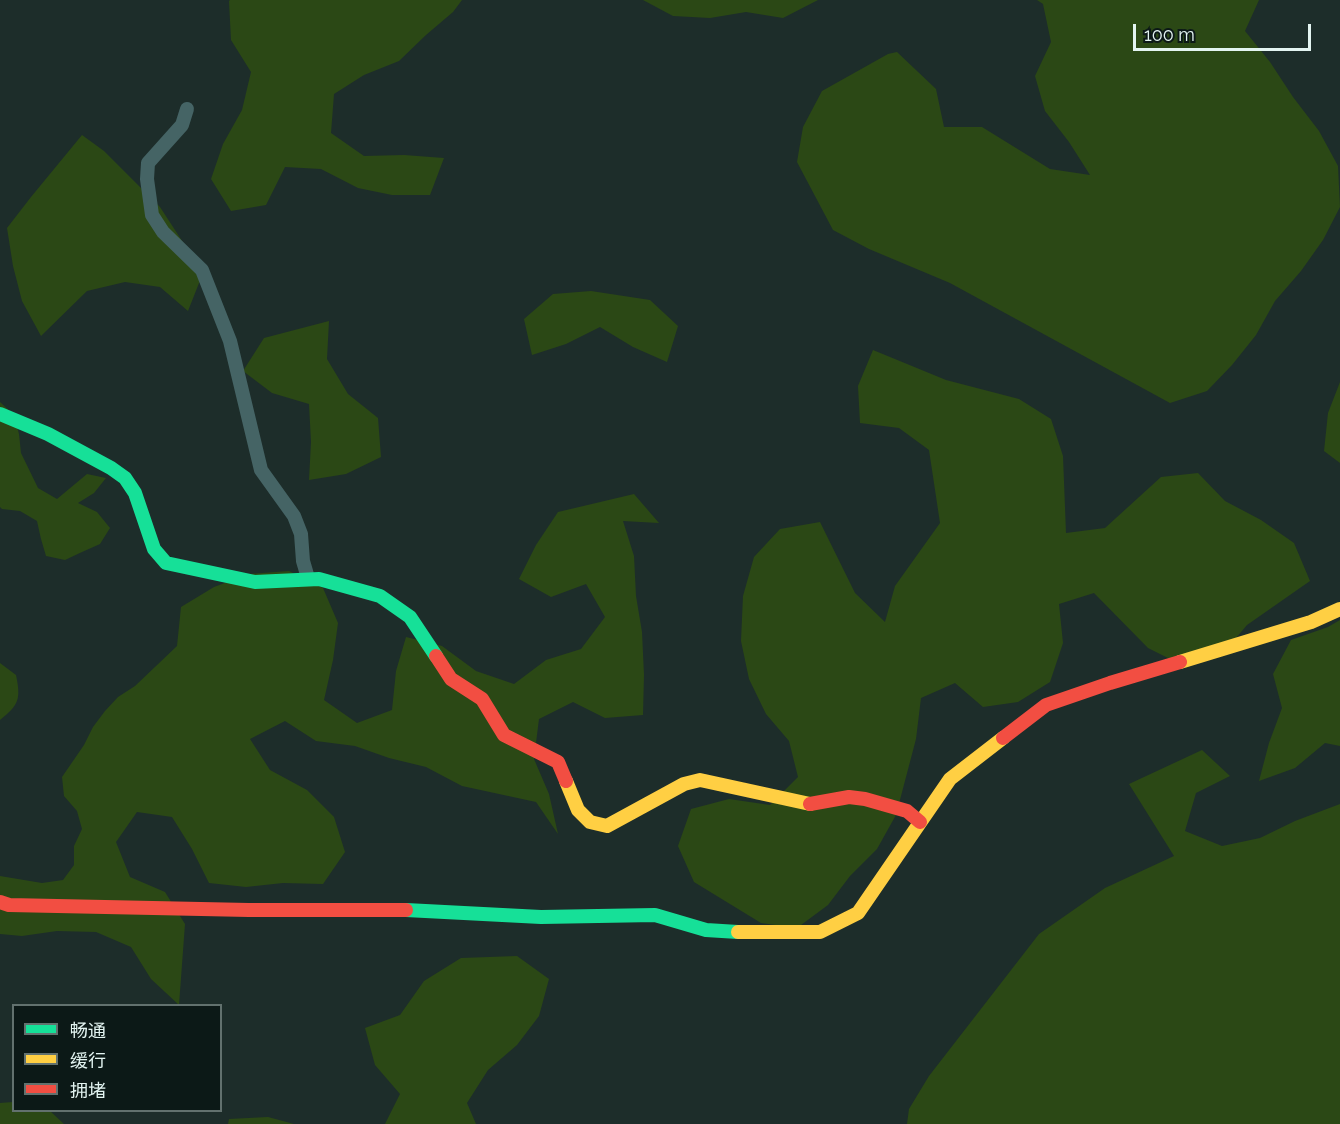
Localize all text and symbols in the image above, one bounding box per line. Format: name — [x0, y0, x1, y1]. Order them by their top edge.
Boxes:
scale bar — [1136, 12, 1314, 50]
text: 100 m — [1144, 24, 1195, 45]
legend — [12, 1004, 222, 1112]
text: 畅通 — [70, 1020, 106, 1041]
text: 缓行 — [70, 1050, 106, 1071]
text: 拥堵 — [70, 1080, 106, 1101]

